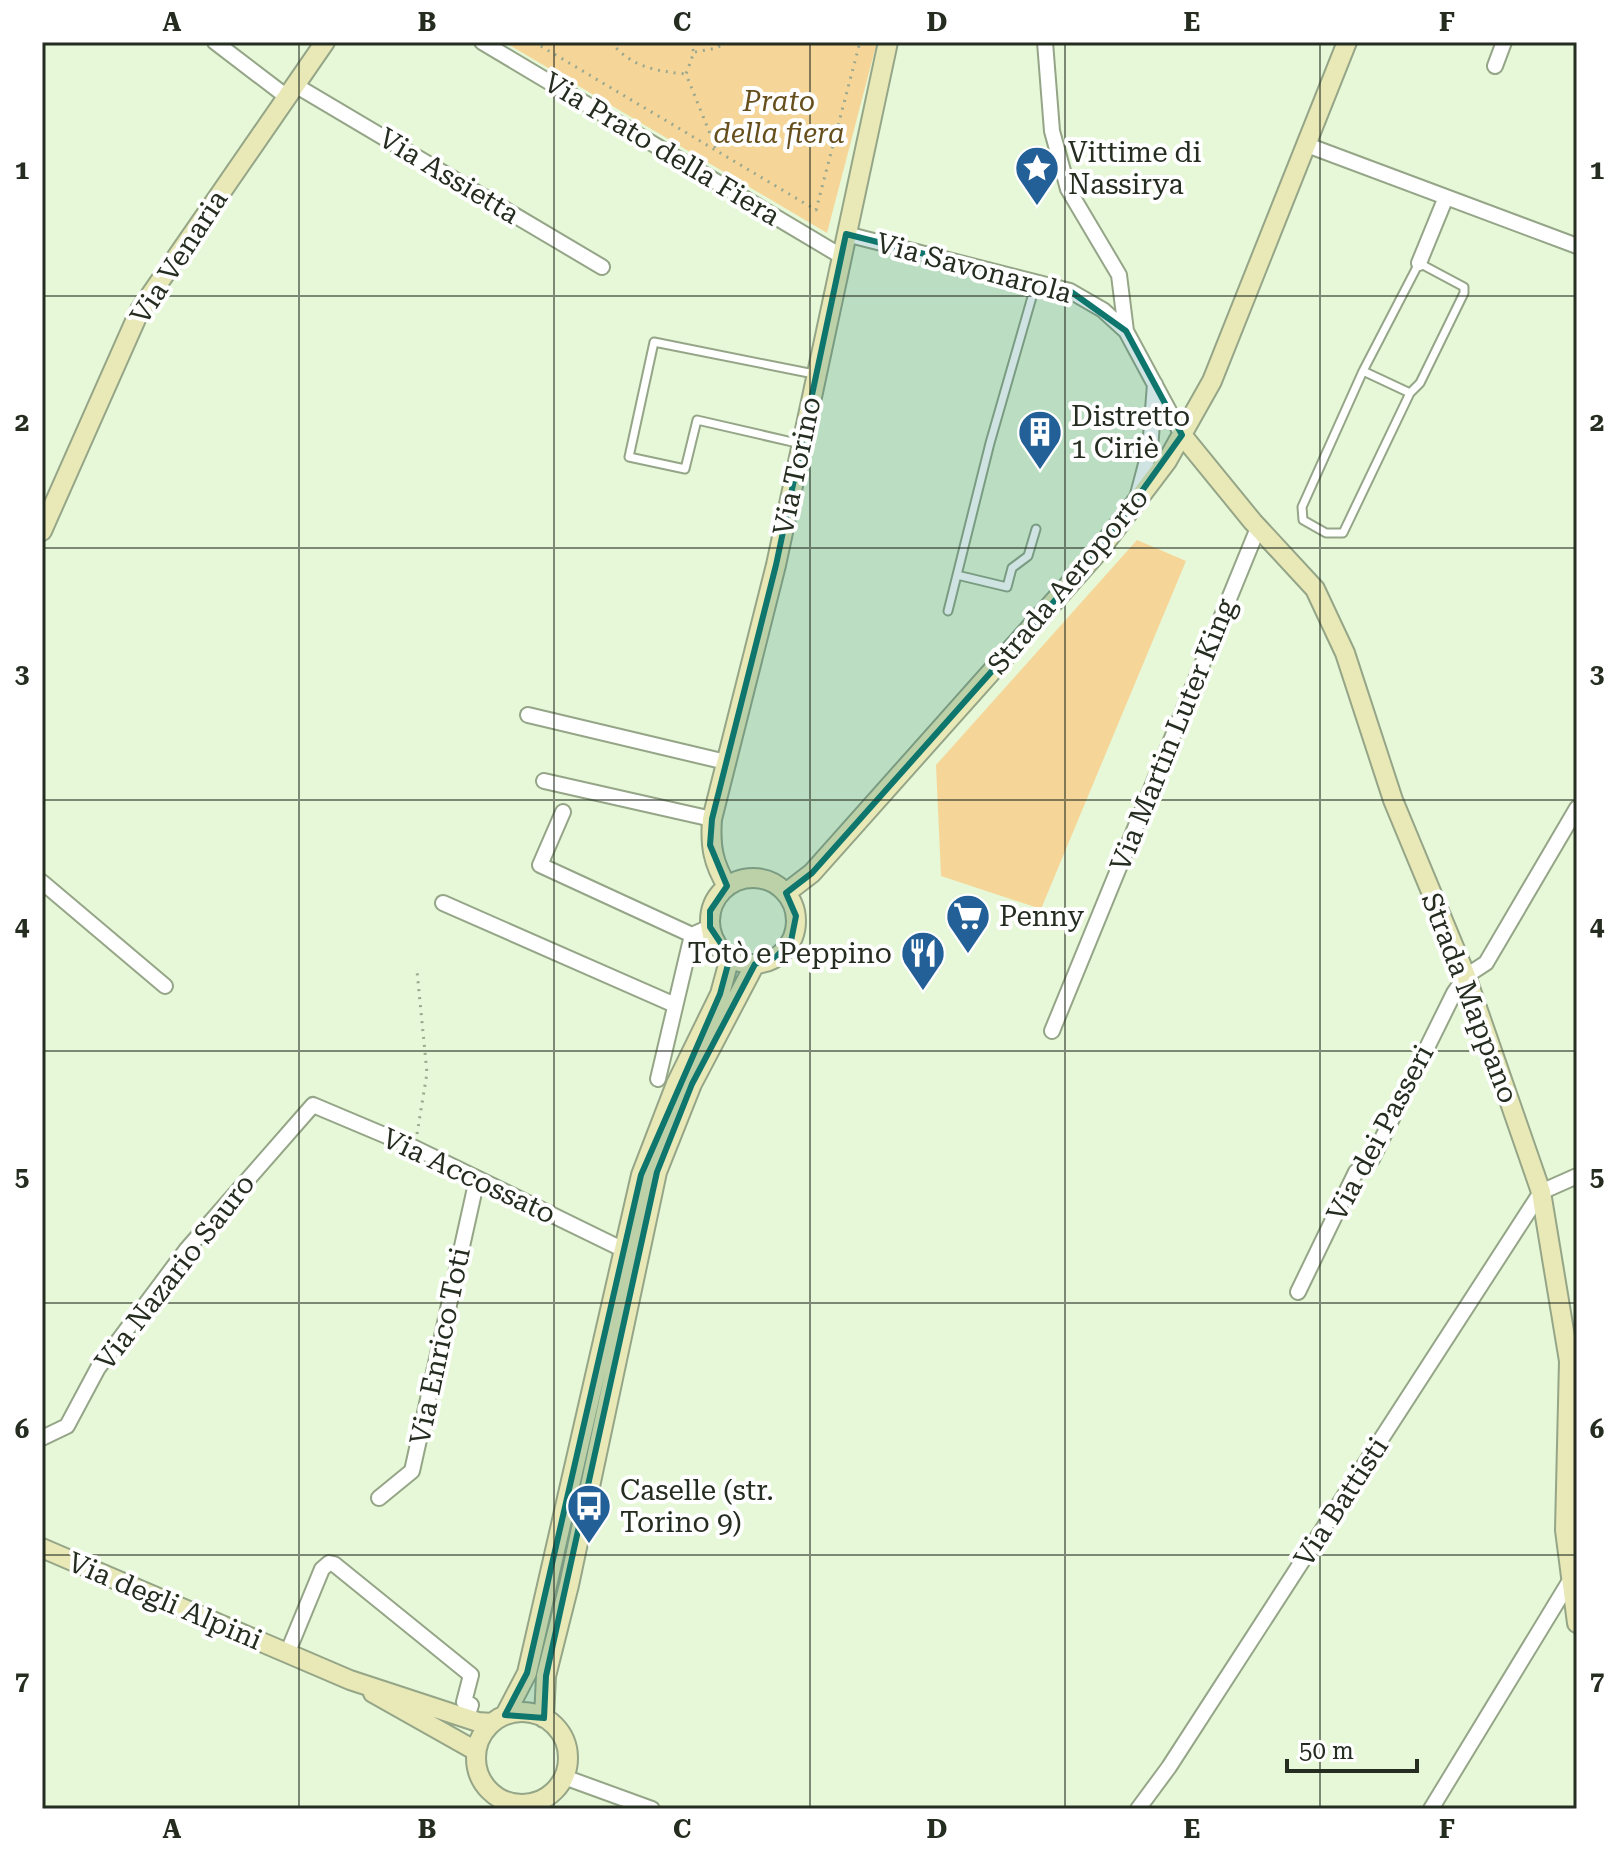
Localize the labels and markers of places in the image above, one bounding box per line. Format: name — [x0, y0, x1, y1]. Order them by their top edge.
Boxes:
place label: Vittime di Nassirya — [1068, 136, 1202, 201]
place icon: Vittime di Nassirya — [1013, 144, 1061, 207]
place label: Distretto 1 Ciriè — [1071, 400, 1190, 465]
building icon: Distretto 1 Ciriè — [1016, 408, 1064, 471]
supermarket icon: Penny — [944, 892, 992, 955]
place label: Penny — [999, 900, 1085, 933]
restaurant icon: Totò e Peppino — [899, 929, 947, 992]
place label: Totò e Peppino — [687, 937, 892, 970]
place label: Caselle (str. Torino 9) — [620, 1474, 774, 1539]
bus stop icon: Caselle (str. Torino 9) — [565, 1482, 613, 1545]

